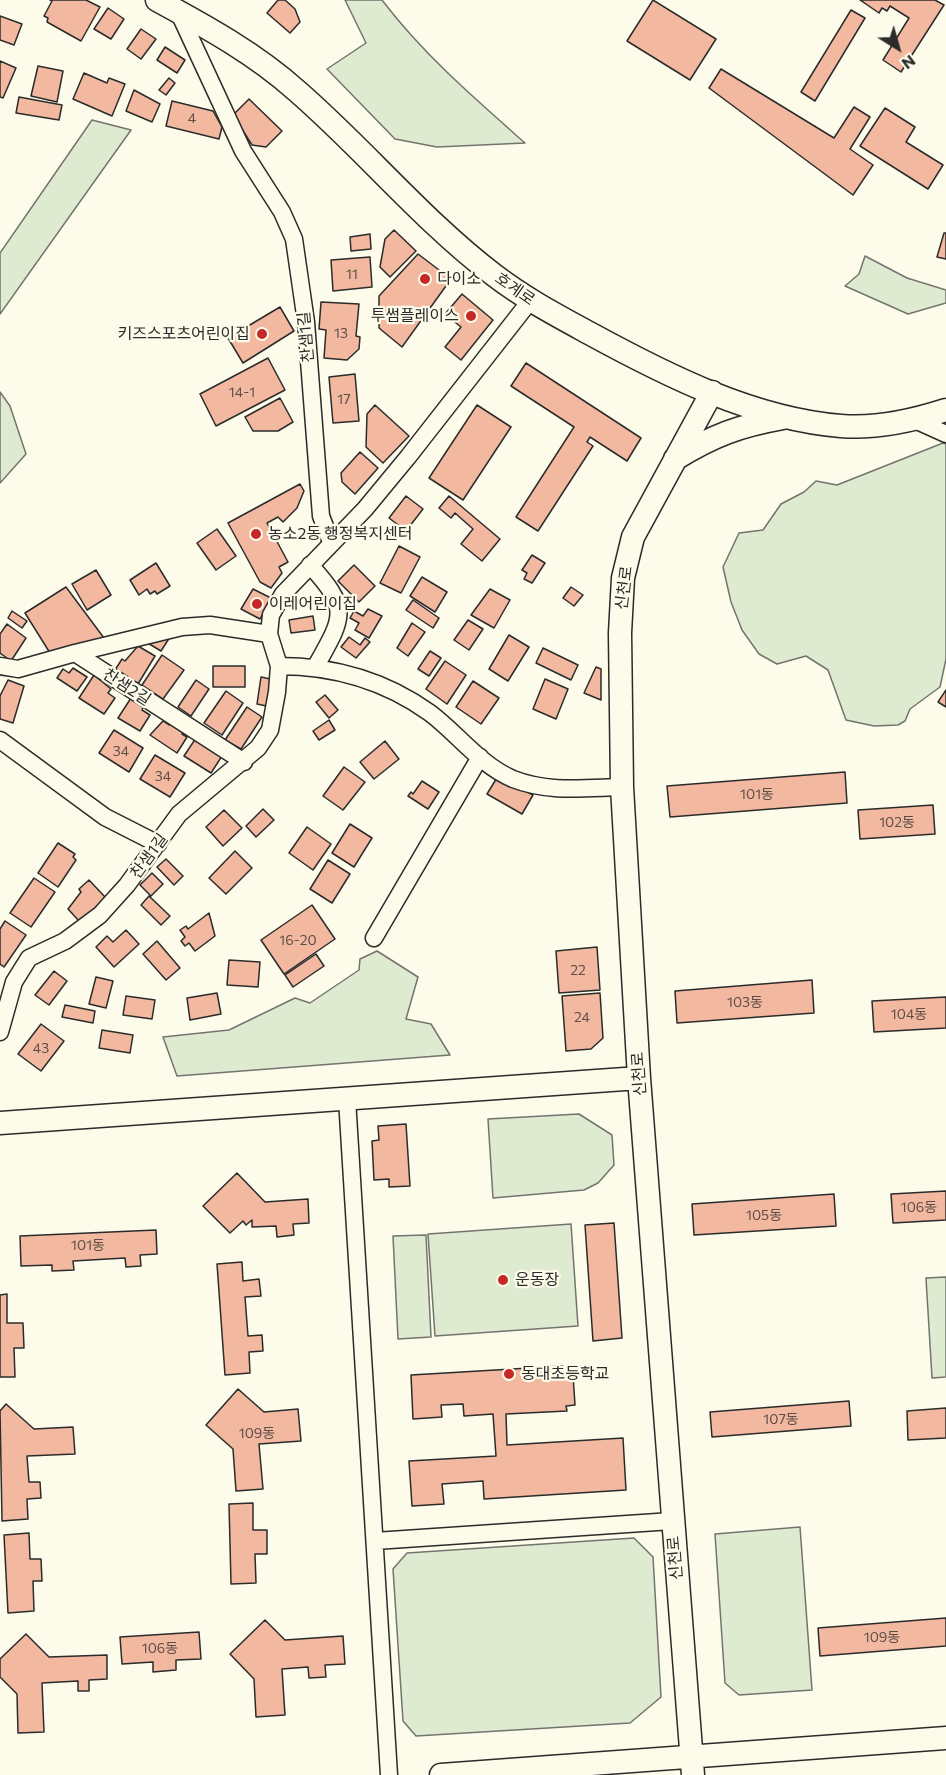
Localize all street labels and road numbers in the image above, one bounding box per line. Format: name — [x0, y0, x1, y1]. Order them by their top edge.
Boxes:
street label: 호계로 — [491, 268, 539, 310]
street label: 찬샘1길 — [294, 311, 318, 363]
street label: 신천로 — [612, 565, 636, 611]
street label: 찬샘2길 — [100, 665, 154, 709]
street label: 찬샘1길 — [126, 830, 172, 882]
street label: 신천로 — [628, 1051, 650, 1097]
street label: 신천로 — [664, 1535, 686, 1581]

